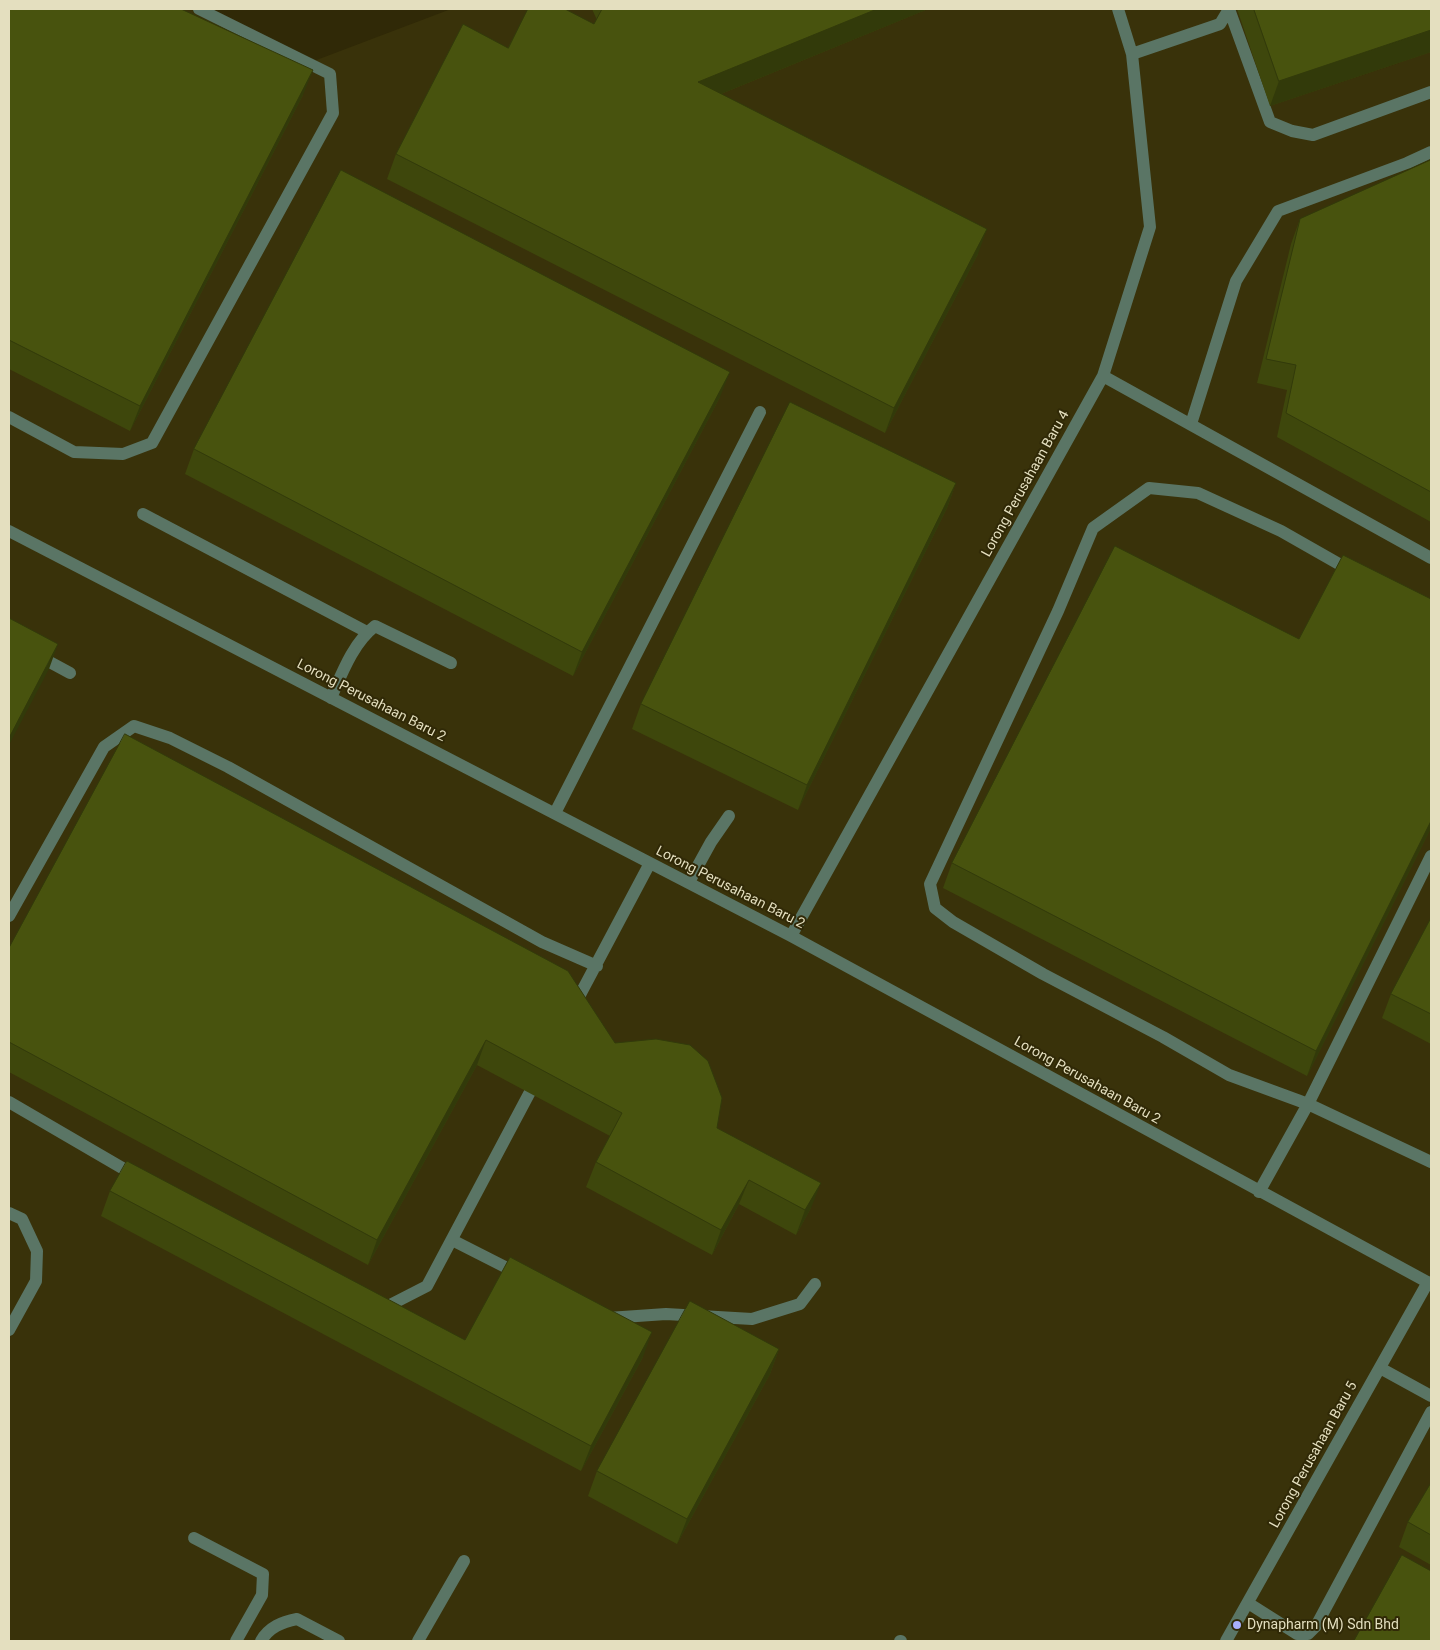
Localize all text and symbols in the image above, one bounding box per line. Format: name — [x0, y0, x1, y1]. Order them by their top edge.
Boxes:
street label: Lorong Perusahaan Baru 4 — [979, 408, 1073, 560]
street label: Lorong Perusahaan Baru 2 — [294, 656, 448, 746]
street label: Lorong Perusahaan Baru 2 — [653, 843, 807, 933]
street label: Lorong Perusahaan Baru 2 — [1011, 1034, 1163, 1128]
street label: Lorong Perusahaan Baru 5 — [1267, 1379, 1361, 1531]
place label: Dynapharm (M) Sdn Bhd — [1247, 1617, 1399, 1633]
marker: Dynapharm (M) Sdn Bhd — [1231, 1619, 1243, 1631]

